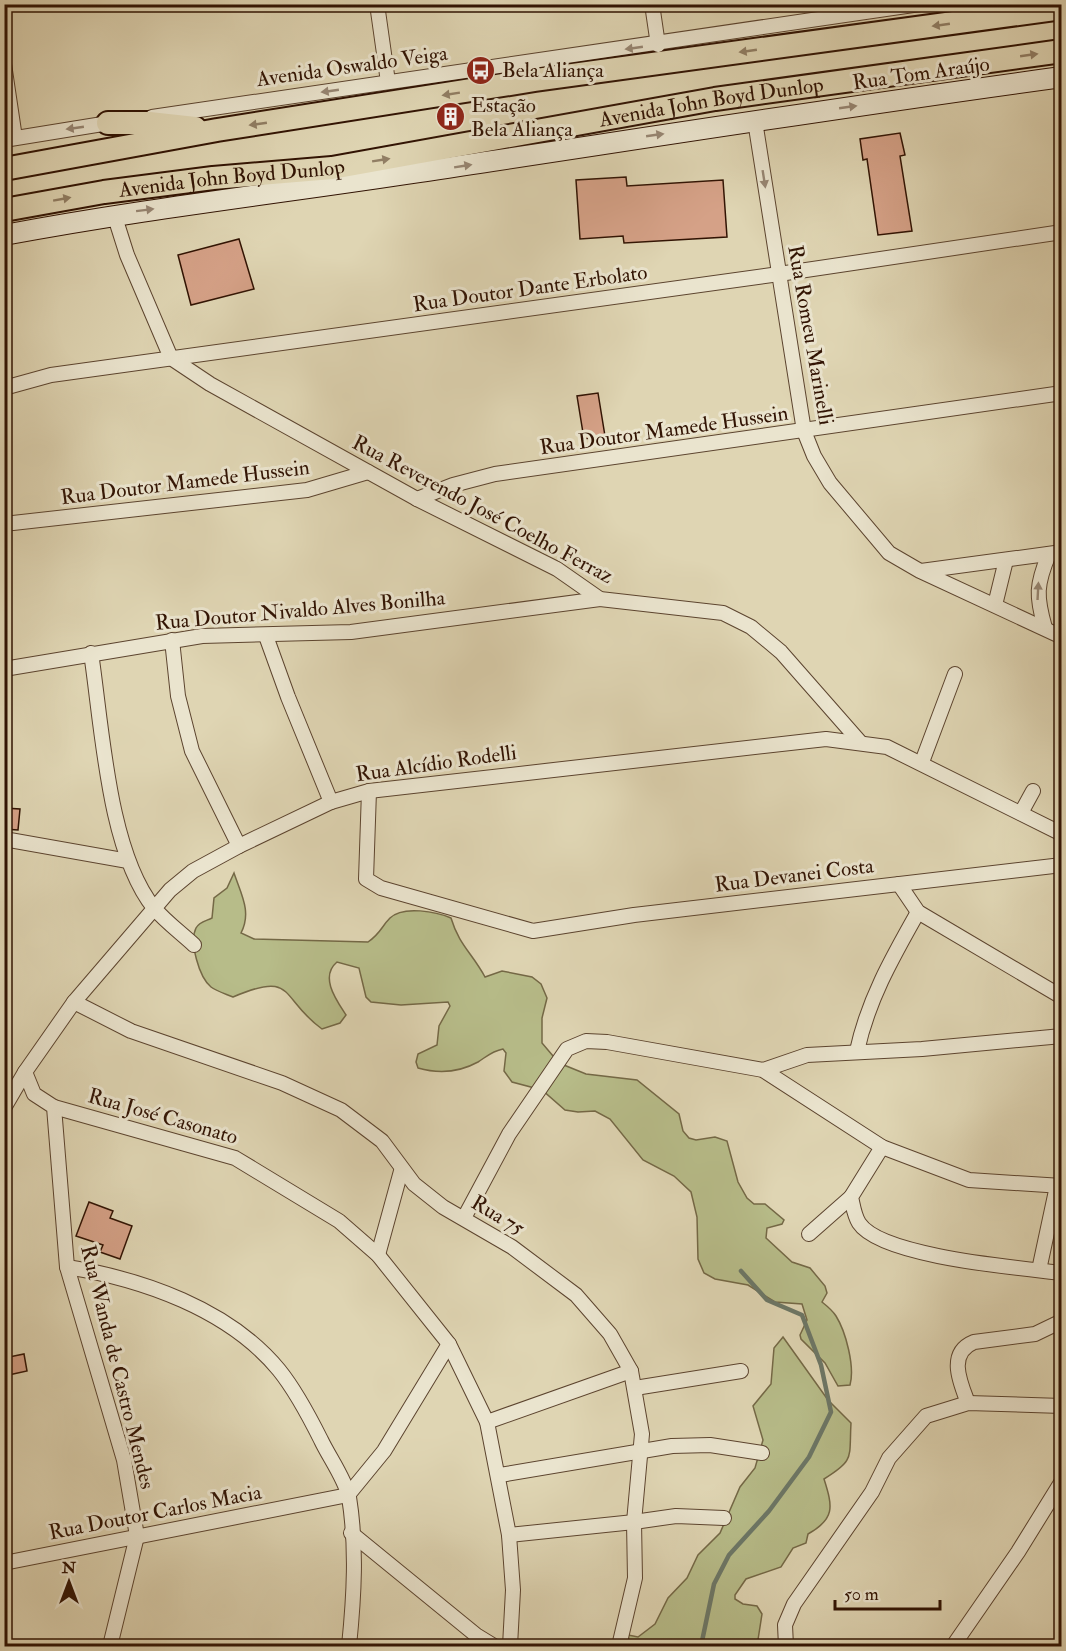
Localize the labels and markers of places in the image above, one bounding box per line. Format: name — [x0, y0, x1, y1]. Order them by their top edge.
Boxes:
bus stop icon: Bela Aliança — [465, 54, 497, 86]
place label: Bela Aliança — [502, 57, 604, 84]
place label: Estação Bela Aliança — [471, 92, 573, 143]
building icon: Estação Bela Aliança — [434, 101, 466, 133]

